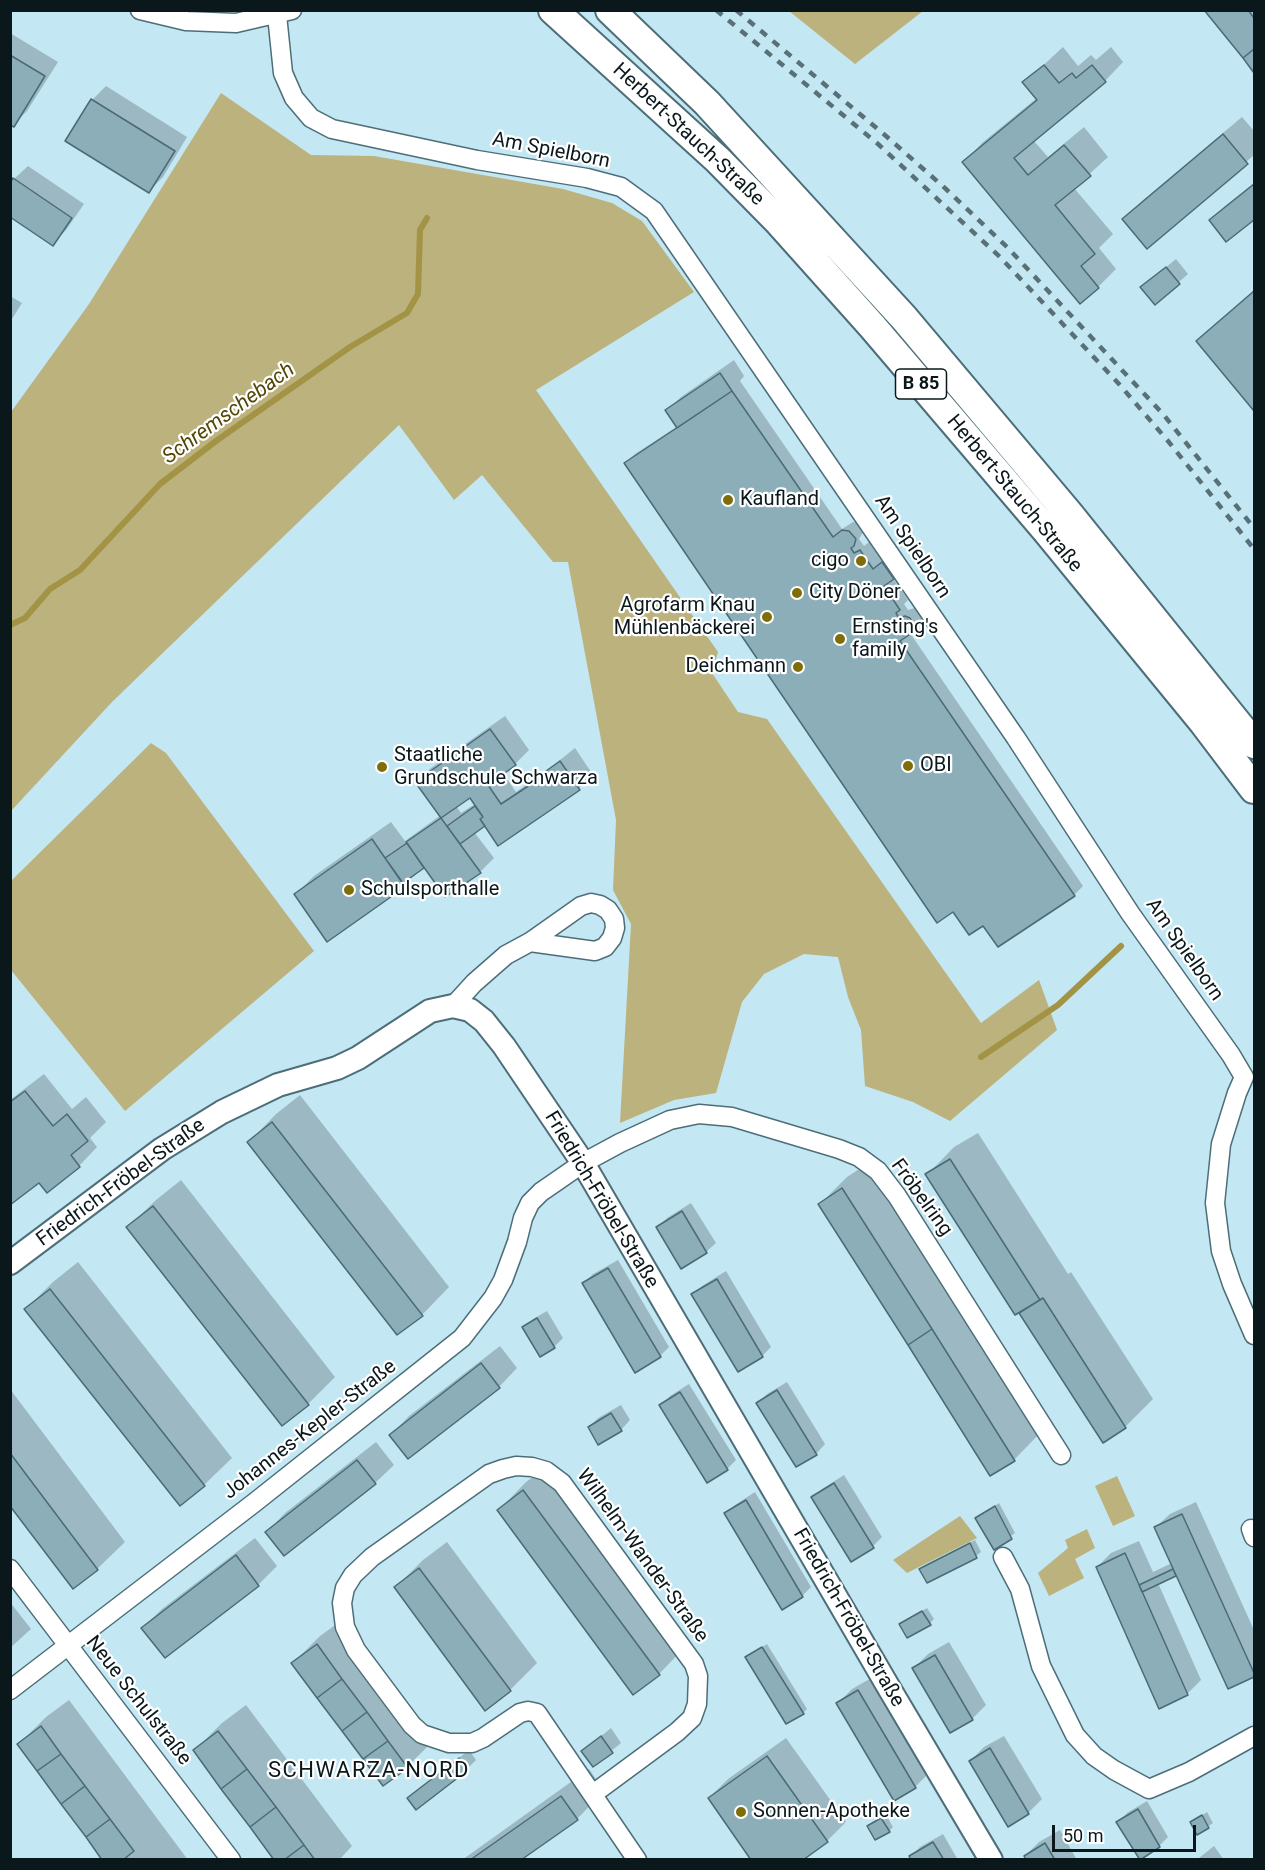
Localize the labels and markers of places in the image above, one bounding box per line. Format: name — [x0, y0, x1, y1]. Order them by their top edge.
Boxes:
place label: Kaufland — [740, 488, 819, 512]
marker: Kaufland — [721, 493, 735, 507]
place label: cigo — [811, 549, 849, 573]
marker: cigo — [854, 554, 868, 568]
place label: City Döner — [809, 581, 901, 605]
marker: City Döner — [790, 586, 804, 600]
place label: Agrofarm Knau Mühlenbäckerei — [614, 594, 755, 641]
marker: Agrofarm Knau Mühlenbäckerei — [760, 610, 774, 624]
place label: Ernsting's family — [852, 616, 938, 663]
marker: Ernsting's family — [833, 632, 847, 646]
place label: Deichmann — [685, 655, 786, 679]
marker: Deichmann — [791, 660, 805, 674]
place label: Staatliche Grundschule Schwarza — [394, 744, 598, 791]
place label: OBI — [920, 754, 952, 778]
marker: OBI — [901, 759, 915, 773]
marker: Staatliche Grundschule Schwarza — [375, 760, 389, 774]
place label: Schulsporthalle — [361, 878, 499, 902]
marker: Schulsporthalle — [342, 883, 356, 897]
place label: Sonnen-Apotheke — [753, 1800, 910, 1824]
marker: Sonnen-Apotheke — [734, 1805, 748, 1819]

